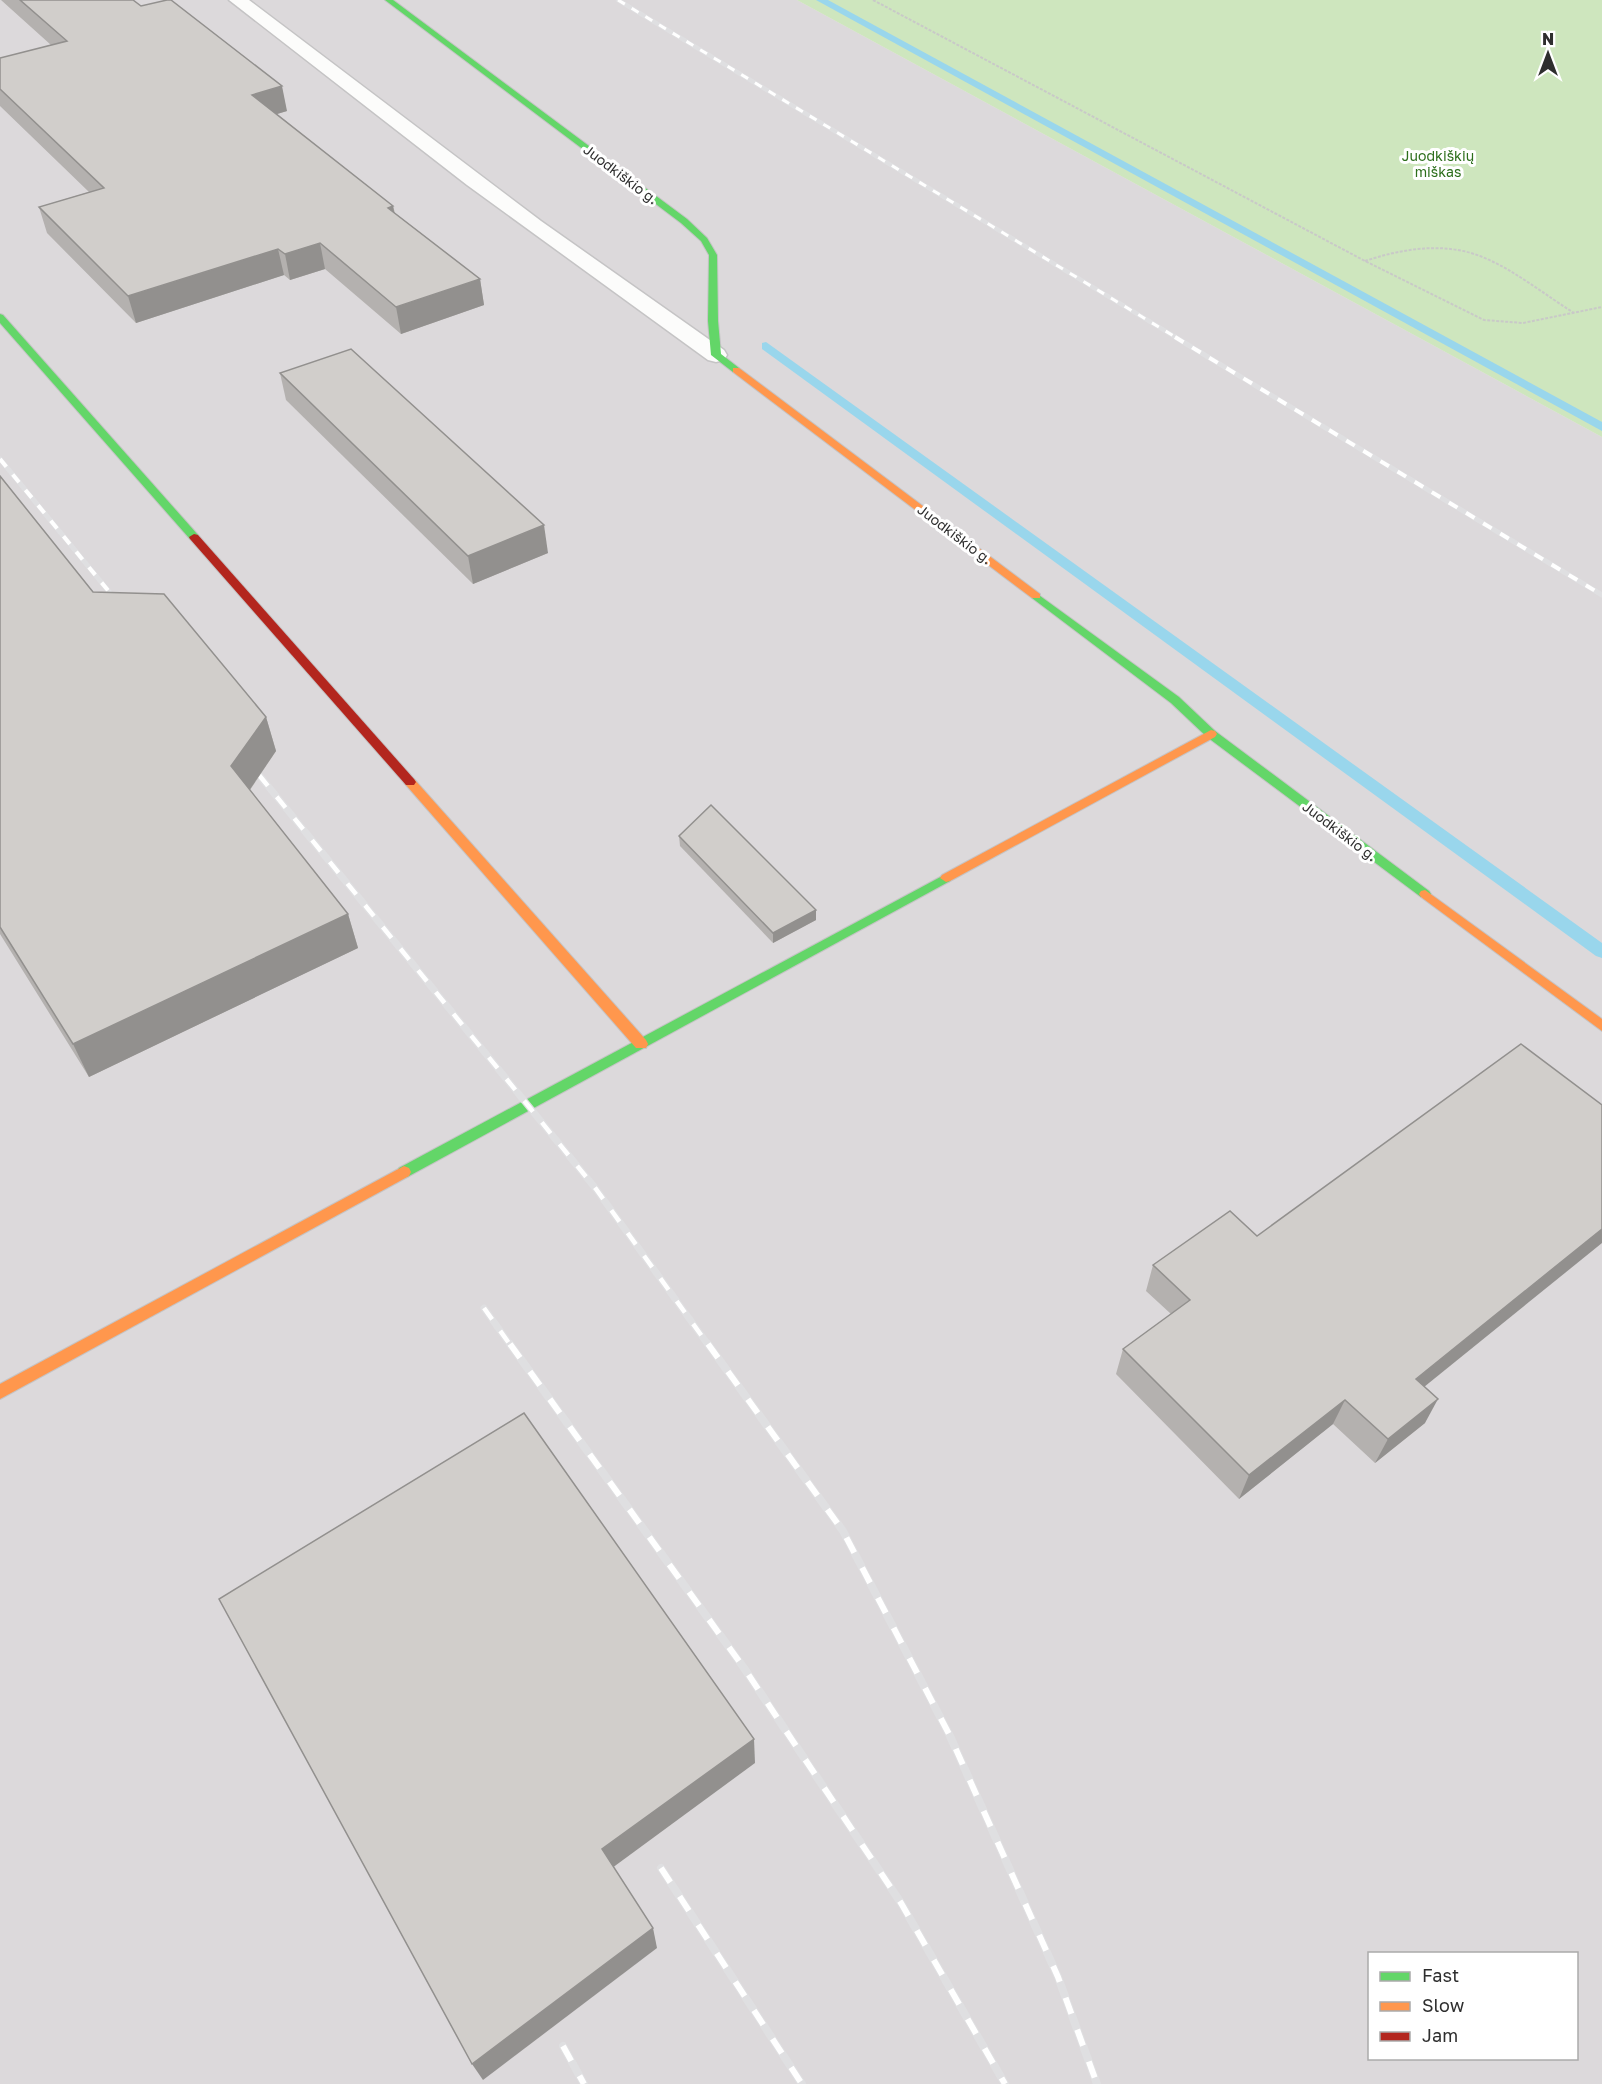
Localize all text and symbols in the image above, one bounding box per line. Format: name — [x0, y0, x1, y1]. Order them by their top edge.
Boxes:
north arrow — [1518, 24, 1578, 84]
text: N — [1542, 29, 1554, 49]
street label: Juodkiškio g. — [580, 141, 662, 207]
park label: Juodkiškių miškas — [1402, 147, 1474, 180]
street label: Juodkiškio g. — [914, 501, 996, 567]
street label: Juodkiškio g. — [1299, 798, 1381, 864]
legend — [1368, 1952, 1578, 2060]
text: Fast — [1422, 1964, 1459, 1986]
text: Slow — [1422, 1994, 1465, 2016]
text: Jam — [1422, 2024, 1458, 2046]

